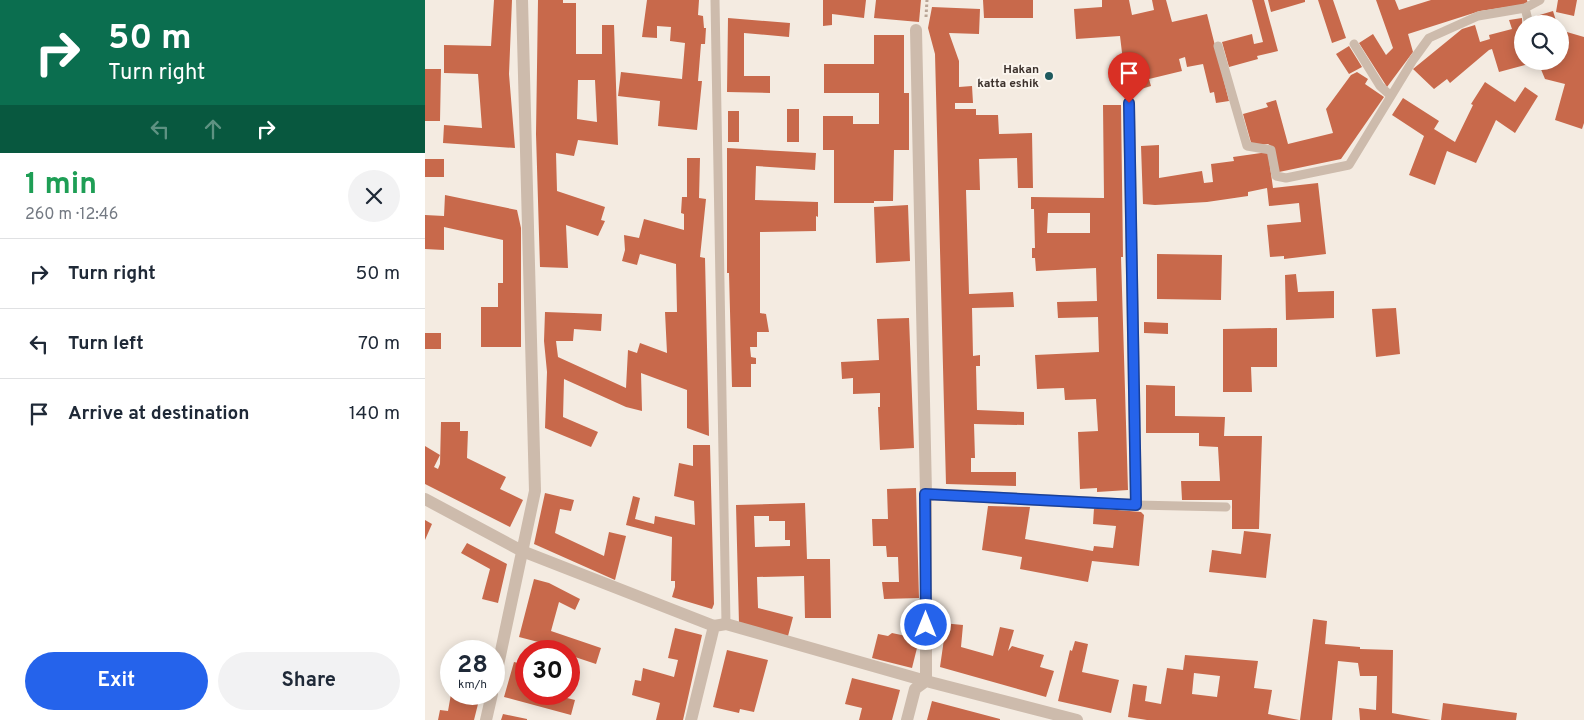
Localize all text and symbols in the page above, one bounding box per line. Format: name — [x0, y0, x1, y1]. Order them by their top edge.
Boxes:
map controls — [1514, 15, 1569, 70]
button: search — [1514, 15, 1569, 70]
text: 50 m — [108, 17, 192, 61]
icon: right — [25, 20, 90, 85]
pin — [1108, 52, 1150, 103]
icon: arrive — [1115, 59, 1143, 87]
text: Turn right — [108, 60, 205, 87]
place label: Hakan katta eshik — [977, 62, 1039, 92]
marker: Hakan katta eshik — [1043, 70, 1055, 82]
icon: left — [146, 115, 174, 143]
icon: ahead — [199, 115, 227, 143]
icon: right — [252, 115, 280, 143]
text: 1 min — [25, 167, 97, 204]
button: close — [348, 170, 400, 222]
text: 260 m · 12:46 — [25, 205, 118, 225]
icon: right — [25, 260, 53, 288]
text: Turn right — [68, 262, 156, 286]
text: 50 m — [355, 262, 400, 286]
icon: left — [25, 330, 53, 358]
text: Turn left — [68, 332, 144, 356]
text: 70 m — [358, 332, 400, 356]
icon: arrive — [25, 400, 53, 428]
text: Arrive at destination — [68, 402, 249, 426]
text: 140 m — [349, 402, 400, 426]
position arrow — [899, 598, 951, 650]
speed limit sign: 30 — [515, 640, 580, 705]
text: 28 — [457, 650, 488, 682]
button: Exit — [25, 652, 208, 710]
button: Share — [218, 652, 400, 710]
text: km/h — [458, 677, 487, 693]

